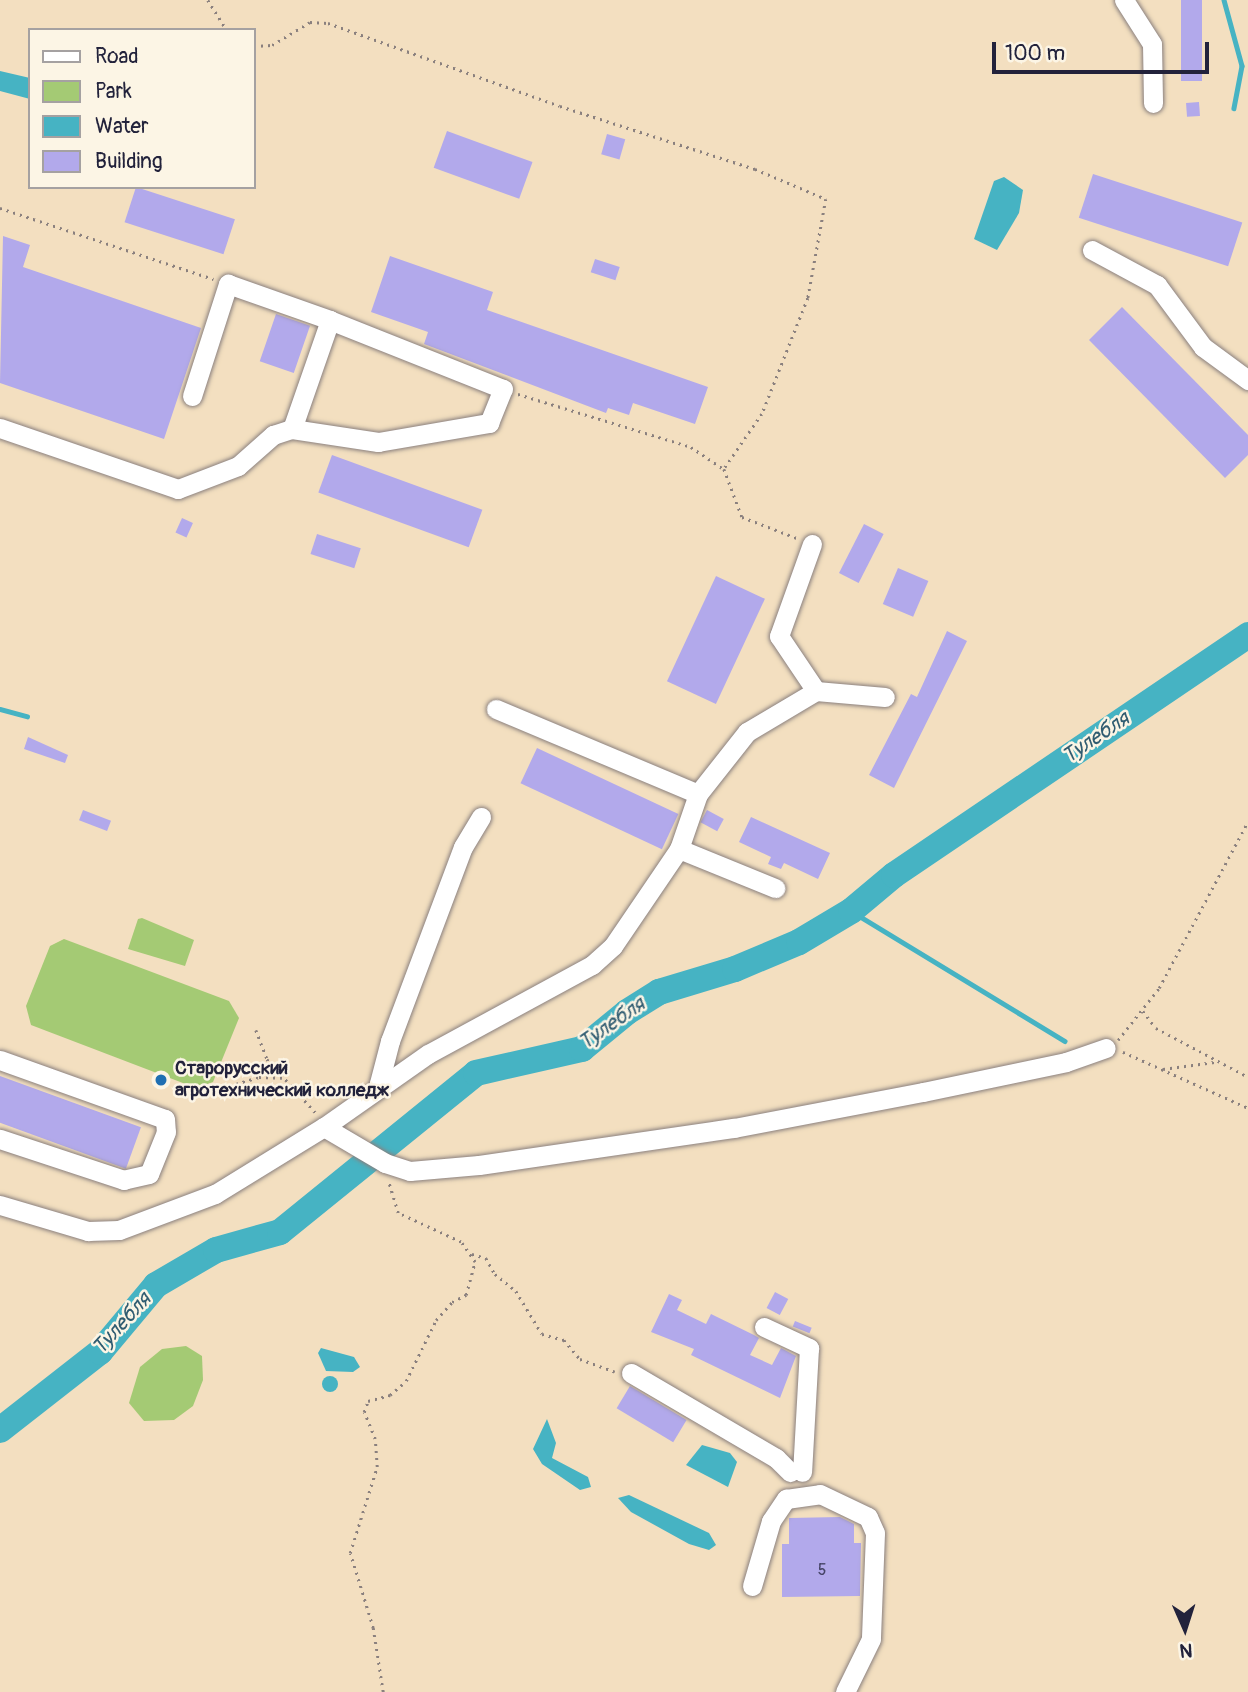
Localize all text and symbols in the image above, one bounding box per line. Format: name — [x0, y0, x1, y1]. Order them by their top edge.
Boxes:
legend — [28, 28, 256, 189]
scale bar — [996, 28, 1213, 72]
text: 100 m — [1005, 40, 1065, 67]
text: Road — [95, 43, 139, 70]
text: Park — [95, 78, 132, 105]
text: Water — [95, 113, 148, 140]
text: Building — [95, 148, 162, 175]
water label: Тулебля — [1058, 707, 1134, 769]
water label: Тулебля — [574, 992, 650, 1056]
place label: Старорусский агротехнический колледж — [175, 1058, 389, 1102]
marker: Старорусский агротехнический колледж — [153, 1072, 169, 1088]
water label: Тулебля — [88, 1288, 156, 1360]
house number: 5 — [818, 1560, 826, 1580]
north arrow — [1150, 1594, 1220, 1664]
text: N — [1179, 1638, 1193, 1662]

